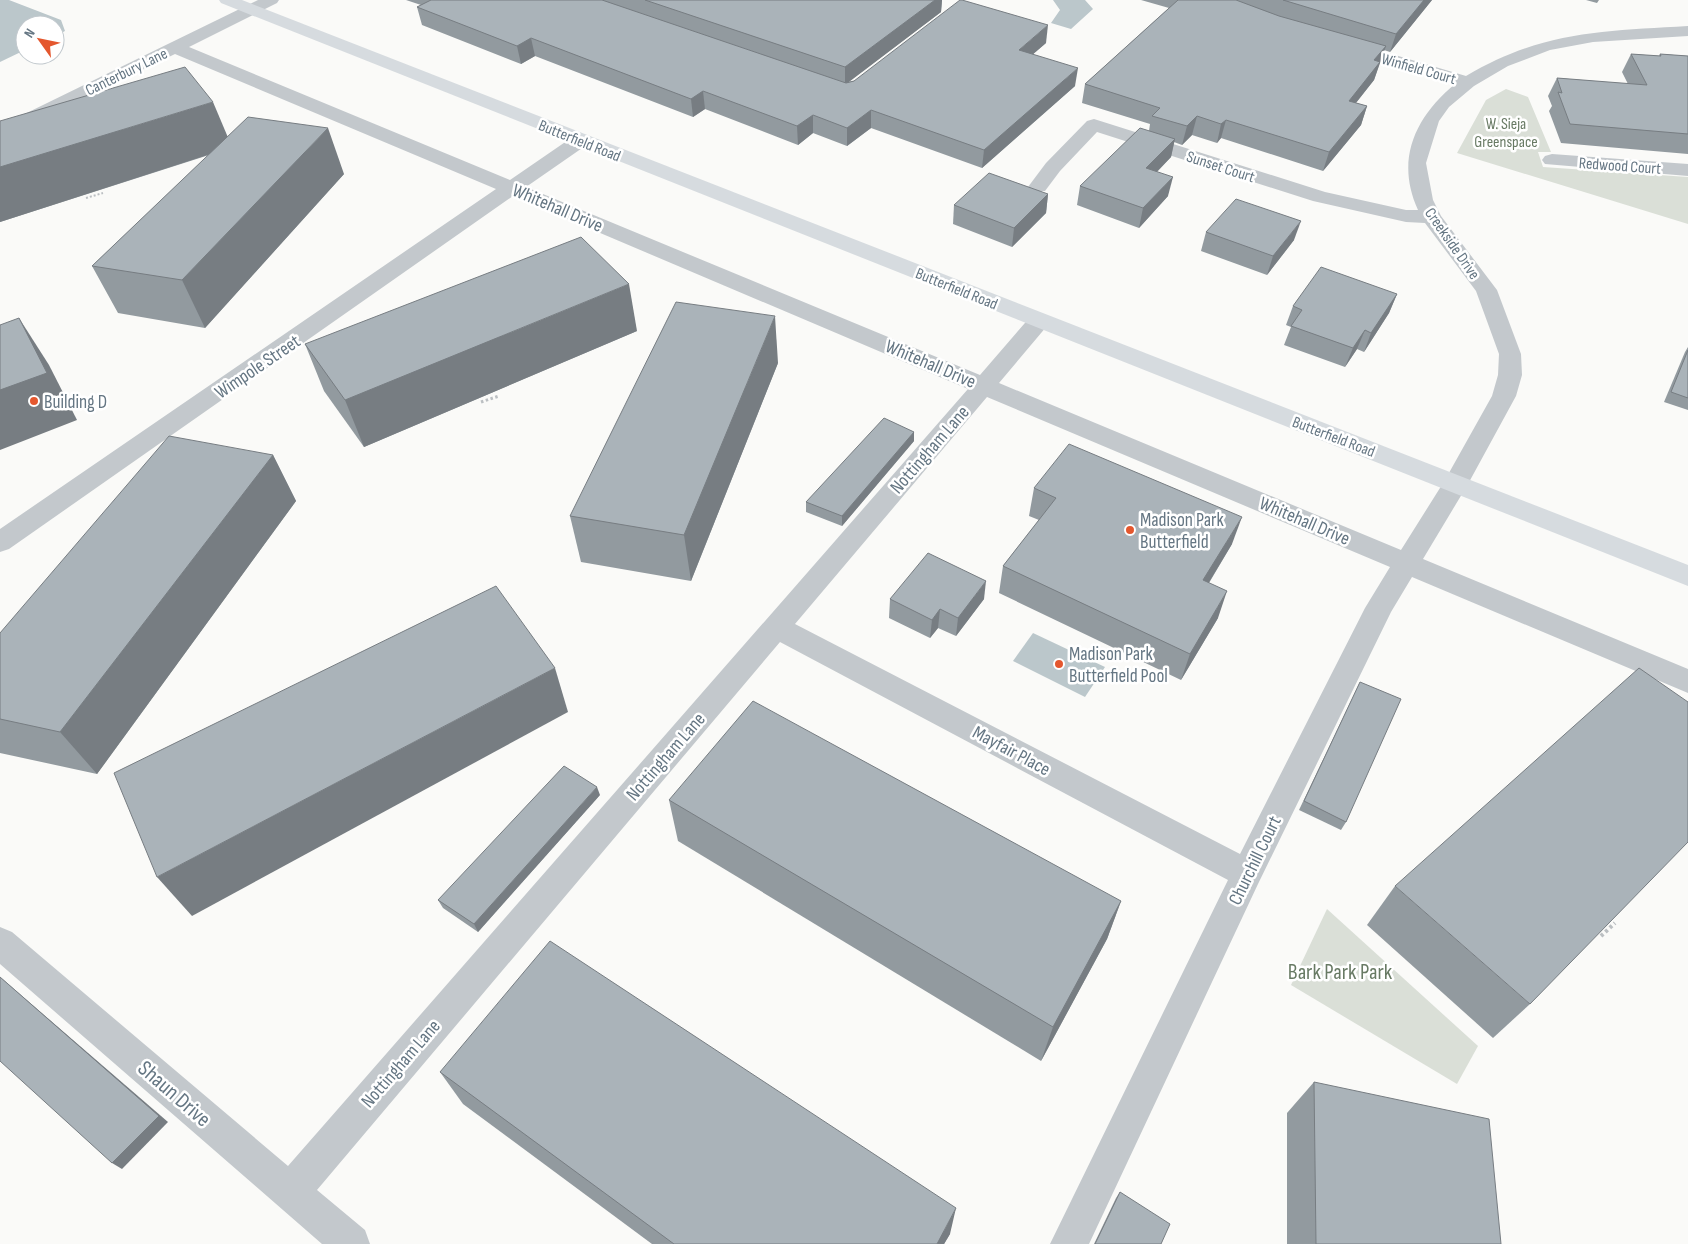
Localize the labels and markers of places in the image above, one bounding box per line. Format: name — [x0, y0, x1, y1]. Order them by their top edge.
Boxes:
place label: Building D — [44, 391, 107, 414]
marker: Building D — [28, 395, 40, 407]
place label: Madison Park Butterfield — [1140, 509, 1224, 554]
marker: Madison Park Butterfield — [1124, 524, 1136, 536]
place label: Madison Park Butterfield Pool — [1069, 643, 1168, 688]
marker: Madison Park Butterfield Pool — [1053, 658, 1065, 670]

